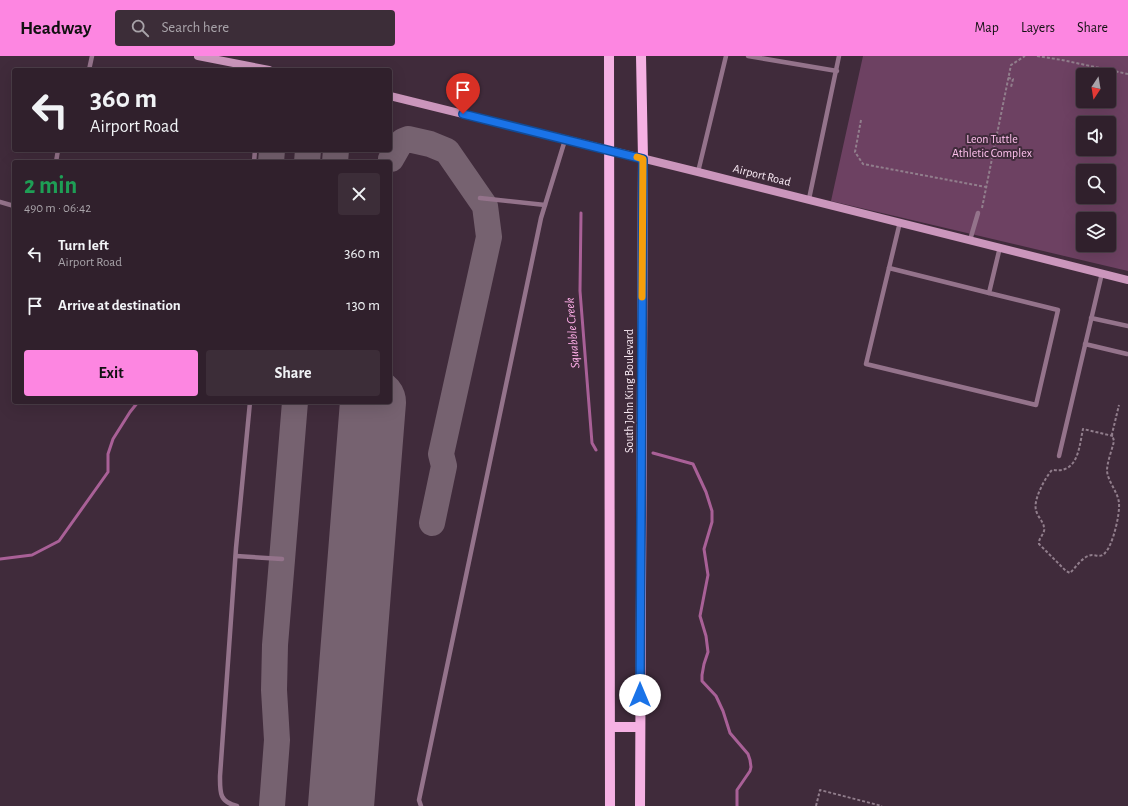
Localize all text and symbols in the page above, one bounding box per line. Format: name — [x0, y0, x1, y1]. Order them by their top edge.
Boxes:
search box — [115, 10, 395, 46]
icon: search — [129, 17, 151, 39]
text: Headway — [20, 19, 91, 38]
text: Search here — [161, 20, 229, 35]
text: Map — [974, 21, 999, 35]
text: Layers — [1021, 21, 1055, 35]
text: Share — [1077, 21, 1108, 35]
north arrow — [1076, 68, 1116, 108]
map controls — [1076, 68, 1116, 252]
pin — [446, 73, 480, 114]
icon: arrive — [452, 79, 474, 101]
icon: left — [24, 84, 76, 136]
text: 360 m — [90, 85, 157, 113]
button: sound — [1076, 116, 1116, 156]
text: Airport Road — [90, 118, 179, 136]
park label: Leon Tuttle Athletic Complex — [952, 133, 1032, 159]
street label: Airport Road — [732, 162, 792, 188]
button: search — [1076, 164, 1116, 204]
button: close — [338, 173, 380, 215]
text: 2 min — [24, 174, 77, 198]
text: 490 m · 06:42 — [24, 202, 91, 215]
button: layers — [1076, 212, 1116, 252]
text: Turn left — [58, 238, 109, 253]
icon: left — [24, 243, 46, 265]
text: 360 m — [344, 246, 380, 261]
text: Airport Road — [58, 256, 122, 269]
icon: arrive — [24, 295, 46, 317]
water label: Squabble Creek — [563, 297, 583, 369]
text: Arrive at destination — [58, 298, 181, 313]
text: 130 m — [346, 298, 380, 313]
street label: South John King Boulevard — [623, 329, 635, 453]
button: Exit — [24, 350, 198, 396]
button: Share — [206, 350, 380, 396]
position arrow — [619, 674, 661, 716]

